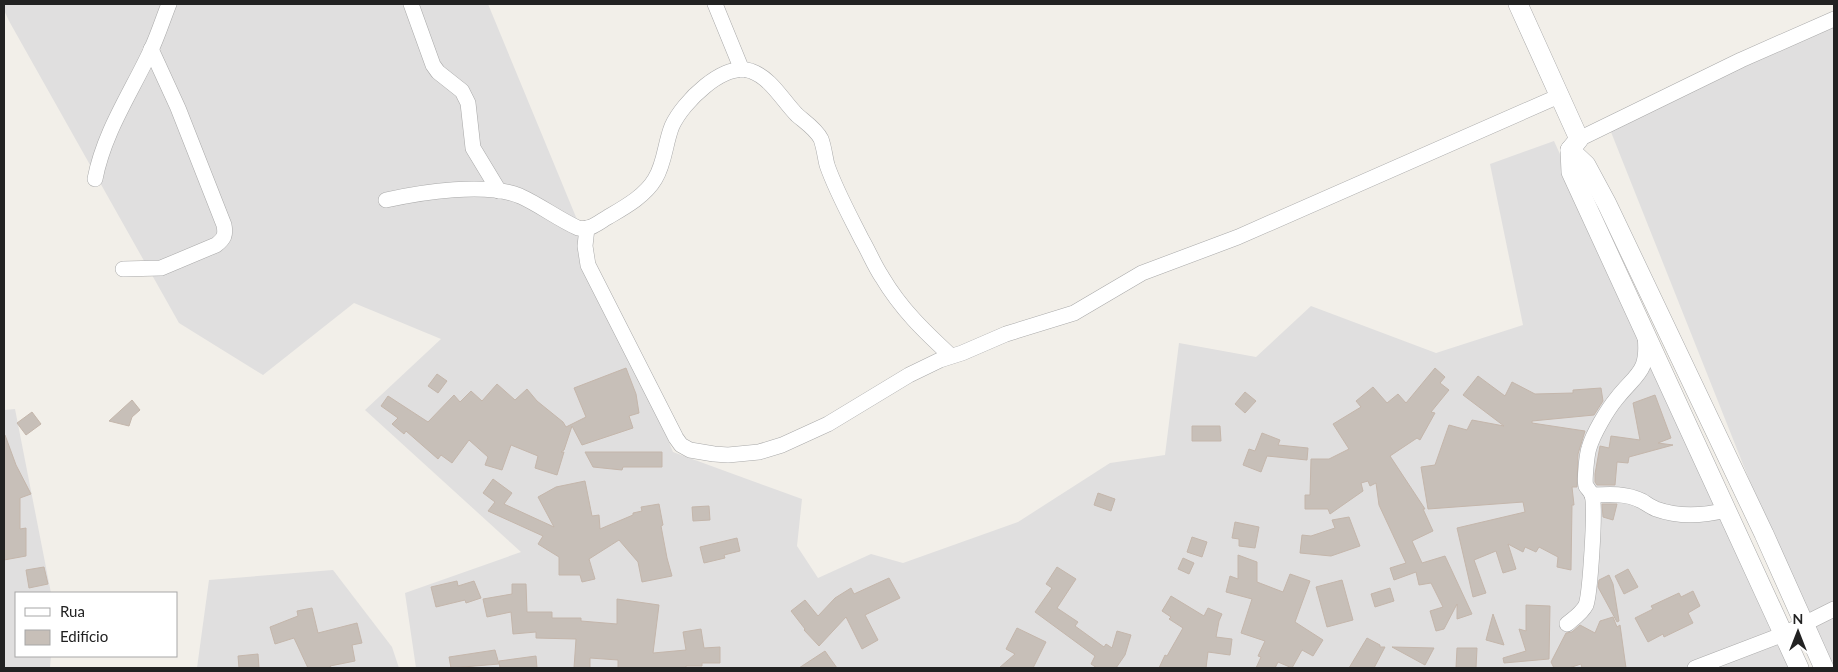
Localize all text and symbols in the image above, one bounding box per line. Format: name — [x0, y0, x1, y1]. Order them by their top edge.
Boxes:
legend — [15, 592, 178, 657]
text: Rua — [60, 602, 85, 620]
north arrow — [1773, 607, 1823, 657]
text: N — [1793, 610, 1803, 627]
text: Edifício — [60, 627, 108, 645]

